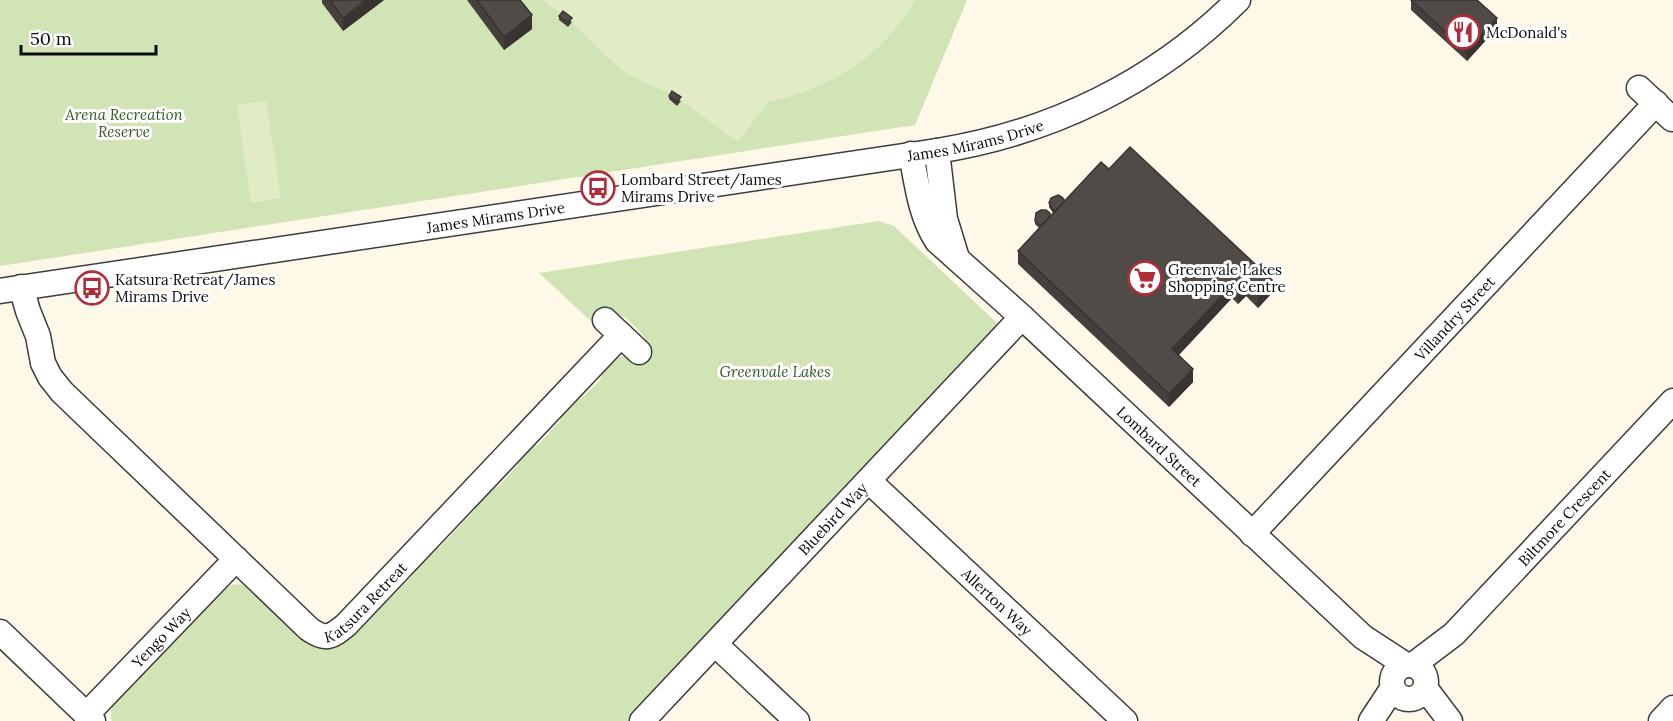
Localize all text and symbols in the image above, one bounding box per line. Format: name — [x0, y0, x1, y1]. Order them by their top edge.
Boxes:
restaurant icon: McDonald's — [1445, 14, 1481, 50]
scale bar — [21, 18, 156, 56]
place label: McDonald's — [1486, 23, 1567, 42]
text: 50 m — [30, 27, 72, 50]
park label: Arena Recreation Reserve — [64, 105, 184, 141]
street label: James Mirams Drive — [905, 115, 1046, 165]
bus stop icon: Lombard Street/James Mirams Drive — [580, 170, 616, 206]
place label: Lombard Street/James Mirams Drive — [621, 170, 782, 206]
street label: James Mirams Drive — [424, 197, 566, 237]
supermarket icon: Greenvale Lakes Shopping Centre — [1127, 260, 1163, 296]
place label: Greenvale Lakes Shopping Centre — [1168, 260, 1286, 296]
bus stop icon: Katsura Retreat/James Mirams Drive — [74, 270, 110, 306]
place label: Katsura Retreat/James Mirams Drive — [115, 270, 275, 306]
street label: Villandry Street — [1410, 272, 1499, 365]
park label: Greenvale Lakes — [719, 362, 831, 381]
street label: Lombard Street — [1113, 402, 1206, 490]
street label: Biltmore Crescent — [1514, 464, 1614, 570]
street label: Bluebird Way — [794, 478, 871, 559]
street label: Katsura Retreat — [322, 558, 411, 646]
street label: Allerton Way — [957, 563, 1037, 639]
street label: Yengo Way — [127, 603, 194, 672]

